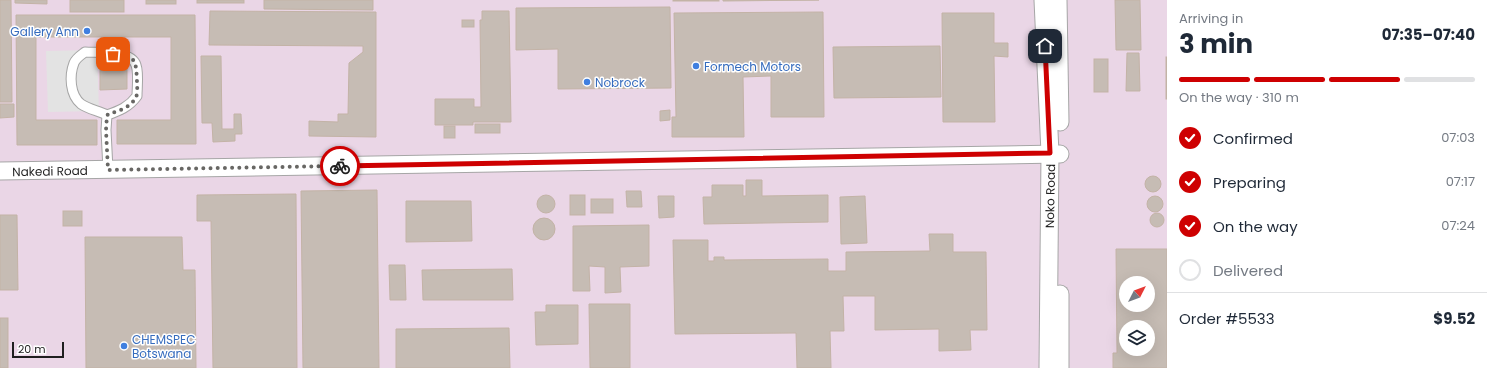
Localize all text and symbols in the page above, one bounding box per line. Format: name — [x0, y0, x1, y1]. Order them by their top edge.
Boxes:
text: Arriving in — [1179, 9, 1243, 28]
place label: Gallery Ann — [10, 23, 79, 40]
text: 07:35–07:40 — [1382, 24, 1475, 45]
marker: Gallery Ann — [82, 26, 92, 36]
text: 3 min — [1179, 26, 1253, 62]
pin — [1028, 29, 1062, 63]
icon: home — [1034, 35, 1056, 57]
pin — [96, 37, 130, 71]
icon: bag — [102, 43, 124, 65]
place label: Formech Motors — [704, 58, 801, 75]
marker: Formech Motors — [691, 61, 701, 71]
place label: Nobrock — [595, 74, 646, 91]
marker: Nobrock — [582, 77, 592, 87]
text: On the way · 310 m — [1179, 88, 1299, 107]
icon: check — [1179, 127, 1201, 149]
text: Confirmed — [1213, 128, 1293, 149]
text: 07:03 — [1441, 128, 1475, 147]
courier — [320, 146, 360, 186]
icon: bike — [329, 155, 351, 177]
street label: Nakedi Road — [12, 162, 88, 180]
street label: Noko Road — [1041, 164, 1059, 228]
icon: check — [1179, 171, 1201, 193]
text: Preparing — [1213, 172, 1286, 193]
text: 07:17 — [1446, 172, 1475, 191]
icon: check — [1179, 215, 1201, 237]
text: On the way — [1213, 216, 1298, 237]
text: 07:24 — [1441, 216, 1475, 235]
text: Delivered — [1213, 260, 1283, 281]
north arrow — [1119, 276, 1155, 312]
map controls — [1119, 276, 1155, 356]
text: Order #5533 — [1179, 308, 1275, 329]
text: $9.52 — [1433, 308, 1475, 329]
button: layers — [1119, 320, 1155, 356]
place label: CHEMSPEC Botswana — [132, 331, 195, 362]
scale bar — [12, 340, 64, 359]
text: 20 m — [18, 341, 46, 357]
marker: CHEMSPEC Botswana — [119, 341, 129, 351]

